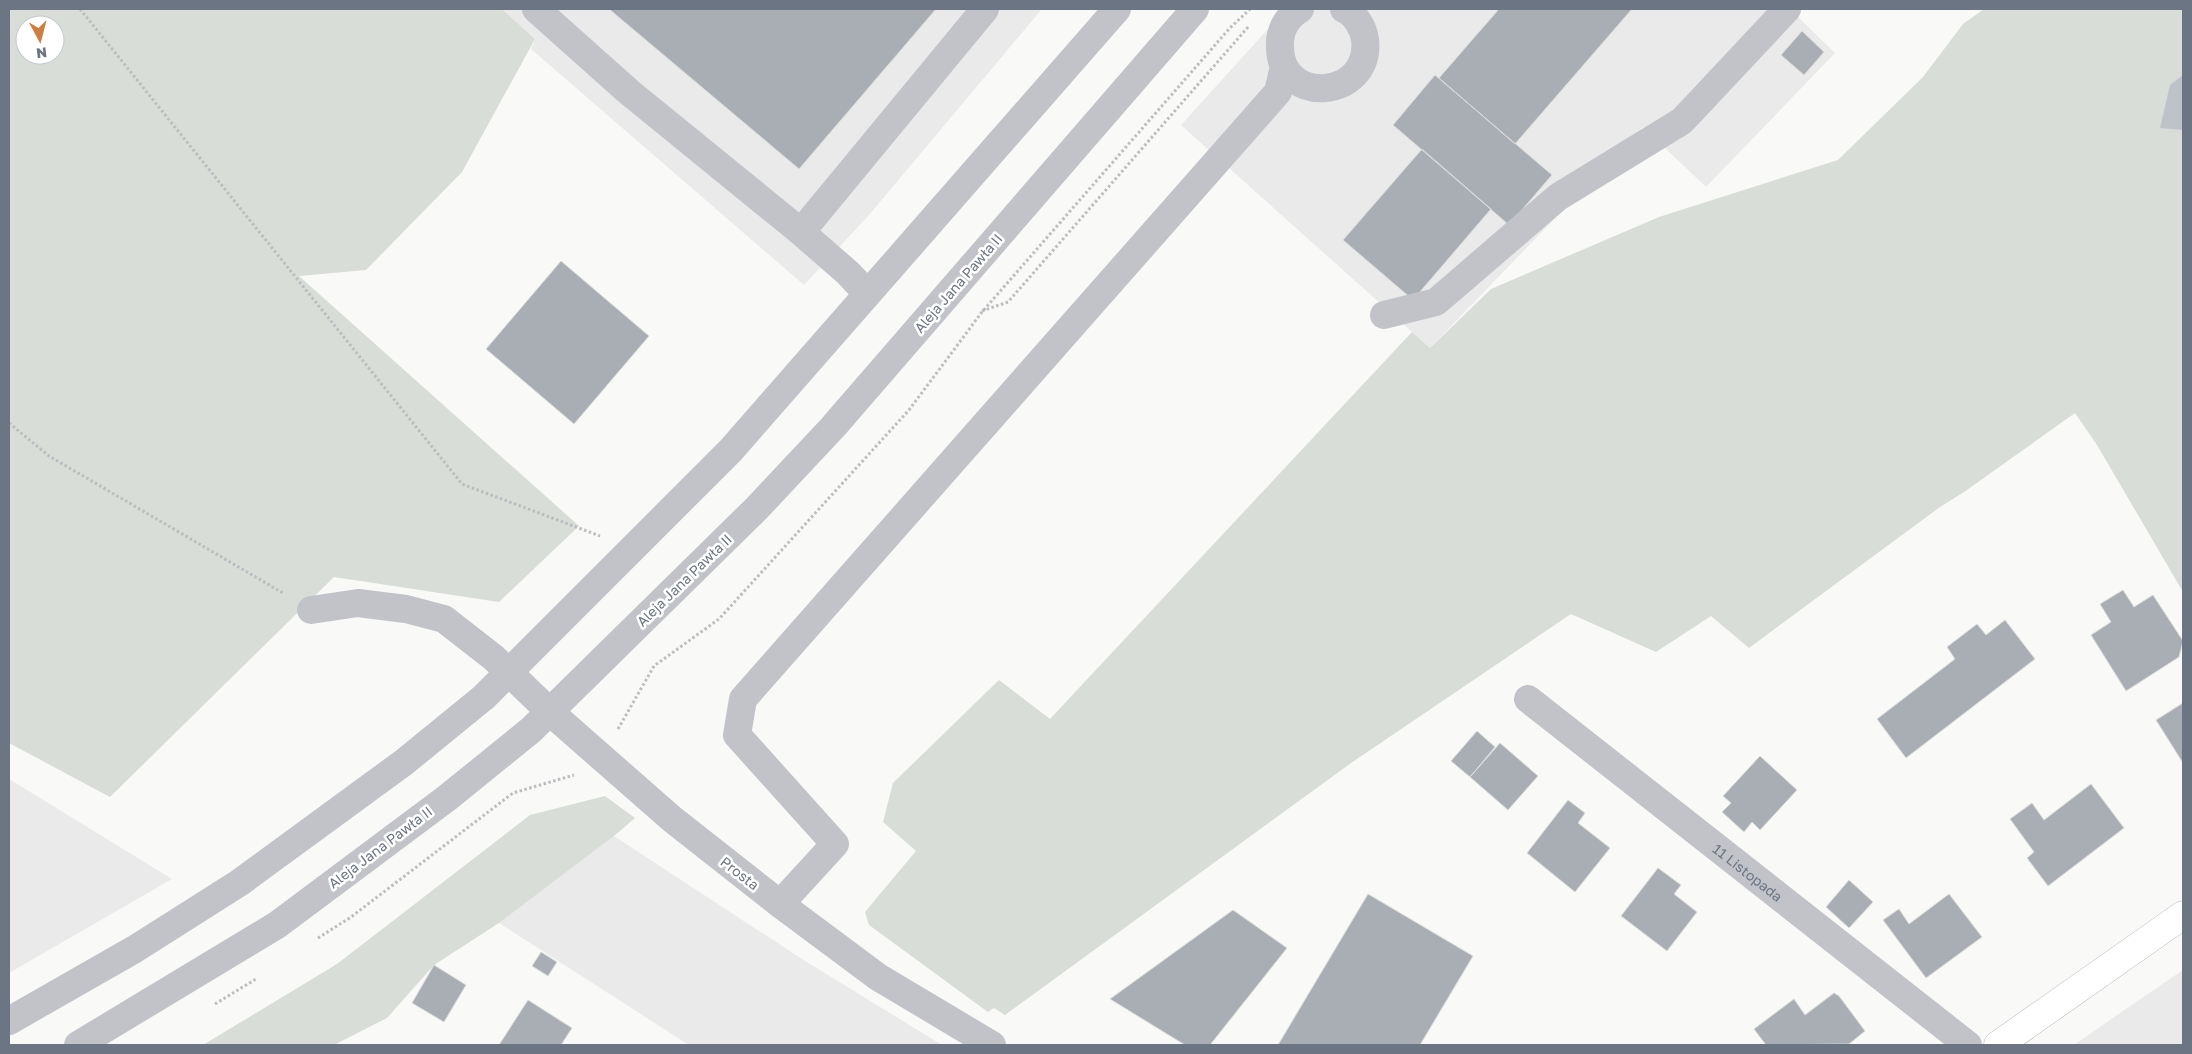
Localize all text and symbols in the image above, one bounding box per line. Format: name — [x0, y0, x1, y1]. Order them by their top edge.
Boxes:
north arrow — [15, 15, 65, 65]
text: N — [35, 44, 48, 62]
street label: Aleja Jana Pawła II — [910, 230, 1006, 336]
street label: Aleja Jana Pawła II — [633, 530, 735, 630]
street label: Aleja Jana Pawła II — [325, 802, 435, 892]
street label: 11 Listopada — [1710, 840, 1786, 905]
street label: Prosta — [717, 853, 763, 893]

